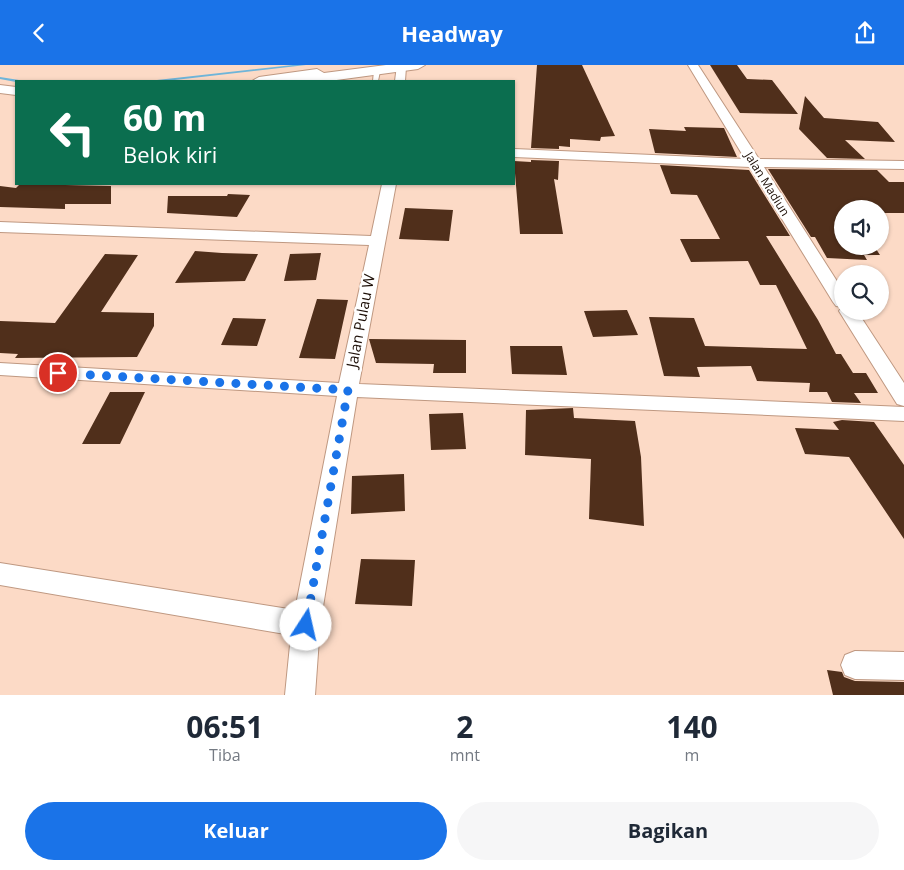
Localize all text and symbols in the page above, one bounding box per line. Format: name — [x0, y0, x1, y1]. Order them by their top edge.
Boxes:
text: Headway — [401, 18, 503, 48]
icon: back — [25, 19, 53, 47]
icon: share — [851, 19, 879, 47]
text: 60 m — [123, 94, 206, 141]
icon: left — [40, 100, 105, 165]
text: Belok kiri — [123, 139, 217, 169]
street label: Jalan Madiun — [740, 148, 794, 219]
map controls — [834, 200, 889, 320]
button: sound — [834, 200, 889, 255]
button: search — [834, 265, 889, 320]
street label: Jalan Pulau W — [341, 272, 379, 371]
pin — [37, 352, 79, 394]
icon: arrive — [44, 359, 72, 387]
position arrow — [279, 598, 331, 650]
text: 06:51 — [186, 706, 263, 747]
text: 2 — [456, 706, 473, 747]
text: 140 — [666, 706, 718, 747]
text: Tiba — [209, 744, 241, 766]
text: mnt — [450, 744, 480, 766]
text: m — [685, 744, 699, 766]
button: Keluar — [25, 802, 447, 860]
button: Bagikan — [457, 802, 879, 860]

